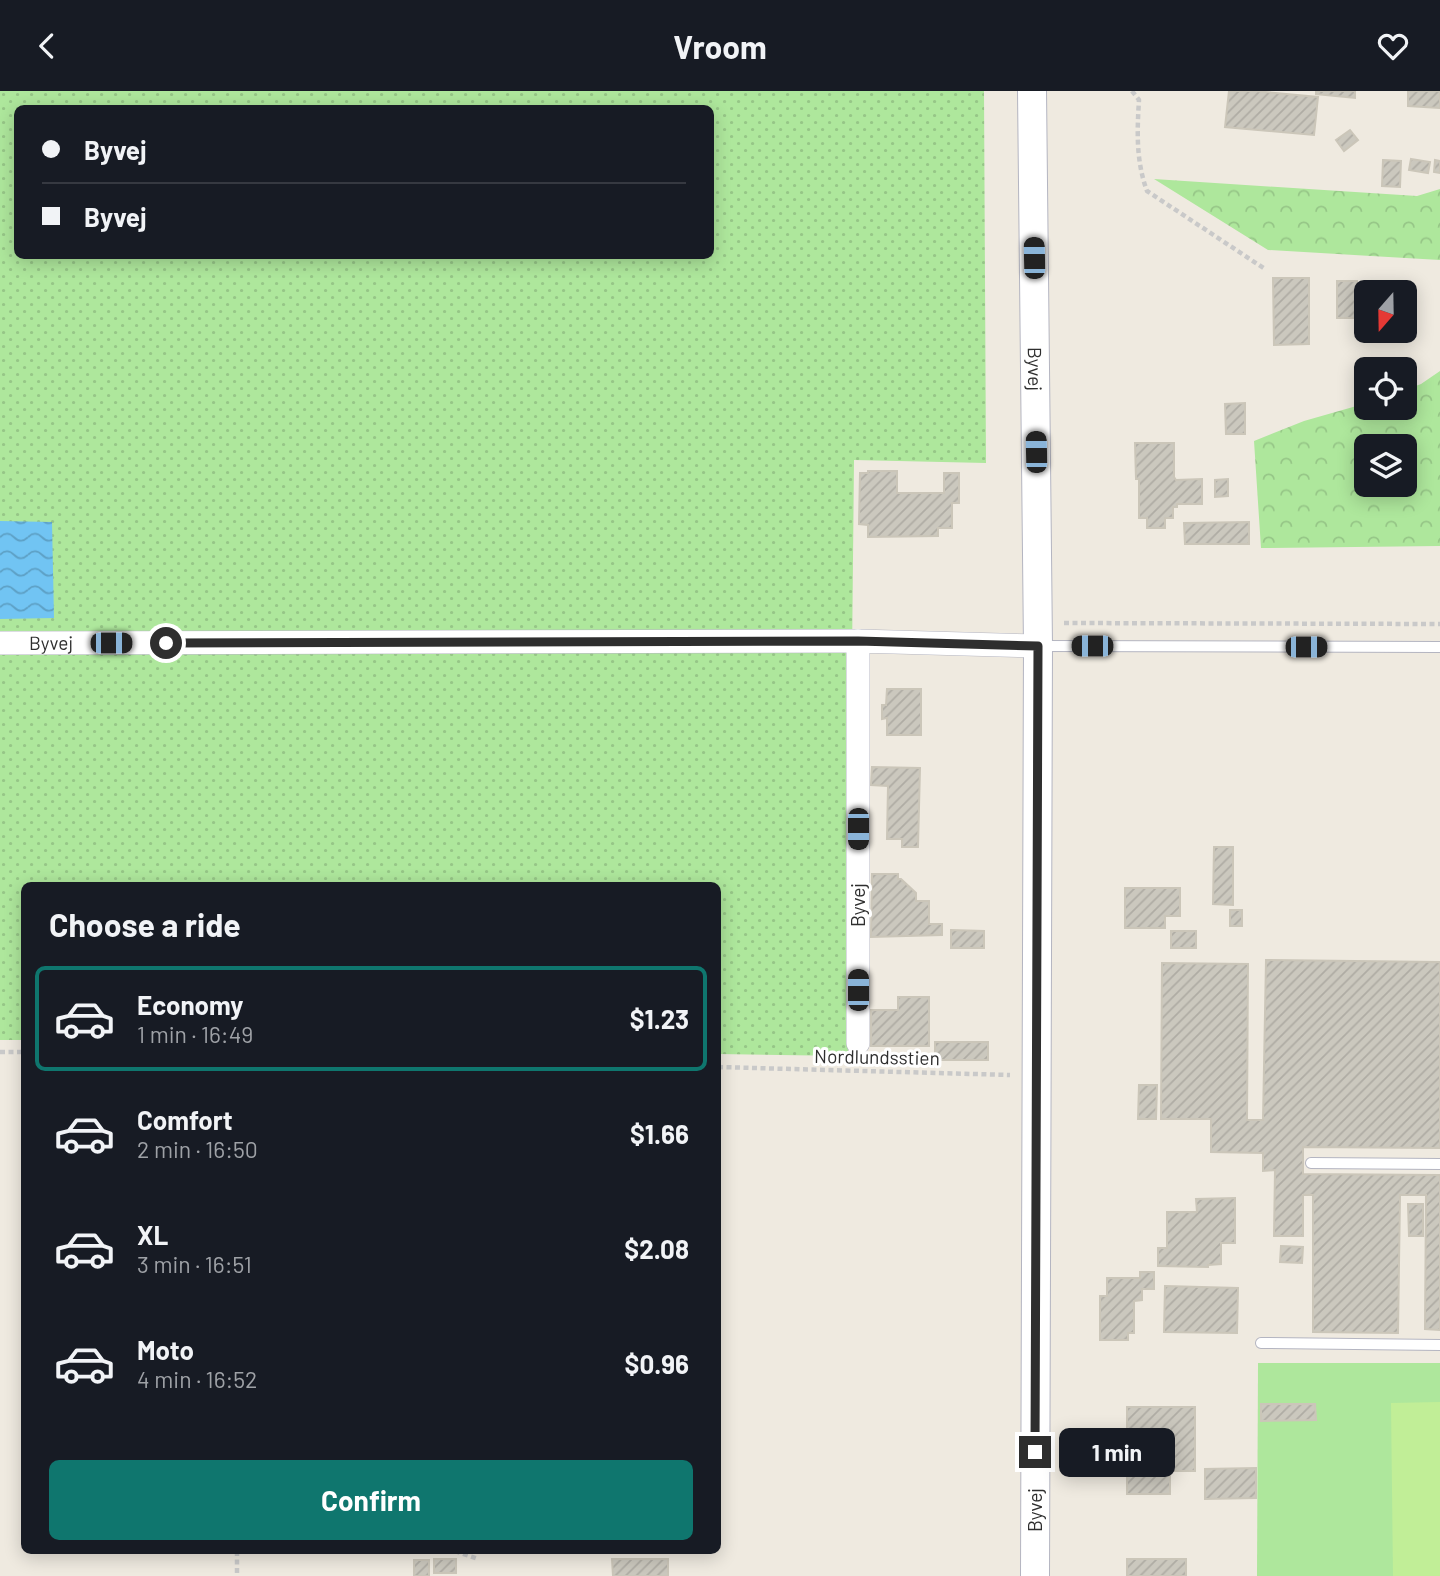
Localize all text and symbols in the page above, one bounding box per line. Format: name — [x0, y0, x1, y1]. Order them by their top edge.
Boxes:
icon: back — [28, 27, 66, 65]
text: Vroom — [673, 27, 767, 65]
icon: heart — [1374, 27, 1412, 65]
text: Byvej — [84, 134, 147, 165]
text: Byvej — [84, 201, 147, 232]
car — [1024, 237, 1045, 279]
north arrow — [1354, 280, 1418, 343]
map controls — [1354, 280, 1417, 497]
street label: Byvej — [1024, 347, 1047, 391]
button: locate — [1354, 357, 1417, 420]
car — [1026, 431, 1047, 473]
button: layers — [1354, 434, 1417, 497]
route start — [150, 627, 182, 659]
street label: Byvej — [29, 631, 73, 654]
car — [91, 633, 133, 654]
car — [1072, 636, 1114, 657]
car — [1286, 637, 1328, 658]
car — [848, 808, 869, 850]
street label: Byvej — [846, 883, 869, 927]
text: Choose a ride — [49, 905, 241, 943]
car — [848, 969, 869, 1011]
icon: car — [53, 987, 116, 1050]
text: Economy — [137, 989, 243, 1020]
text: $1.23 — [630, 1003, 689, 1034]
text: 1 min · 16:49 — [137, 1020, 253, 1048]
street label: Nordlundsstien — [814, 1044, 940, 1069]
icon: car — [53, 1102, 116, 1165]
text: Comfort — [137, 1104, 233, 1135]
text: $1.66 — [630, 1118, 689, 1149]
text: 2 min · 16:50 — [137, 1135, 258, 1163]
icon: car — [53, 1217, 116, 1280]
text: XL — [137, 1219, 168, 1250]
text: $2.08 — [624, 1233, 689, 1264]
text: 3 min · 16:51 — [137, 1250, 252, 1278]
icon: car — [53, 1332, 116, 1395]
text: Moto — [137, 1334, 194, 1365]
text: $0.96 — [625, 1348, 689, 1379]
text: 4 min · 16:52 — [137, 1365, 257, 1393]
callout: 1 min — [1060, 1427, 1175, 1477]
route end — [1019, 1436, 1051, 1468]
text: 1 min — [1092, 1438, 1142, 1466]
button: Confirm — [49, 1460, 693, 1540]
street label: Byvej — [1023, 1488, 1046, 1532]

